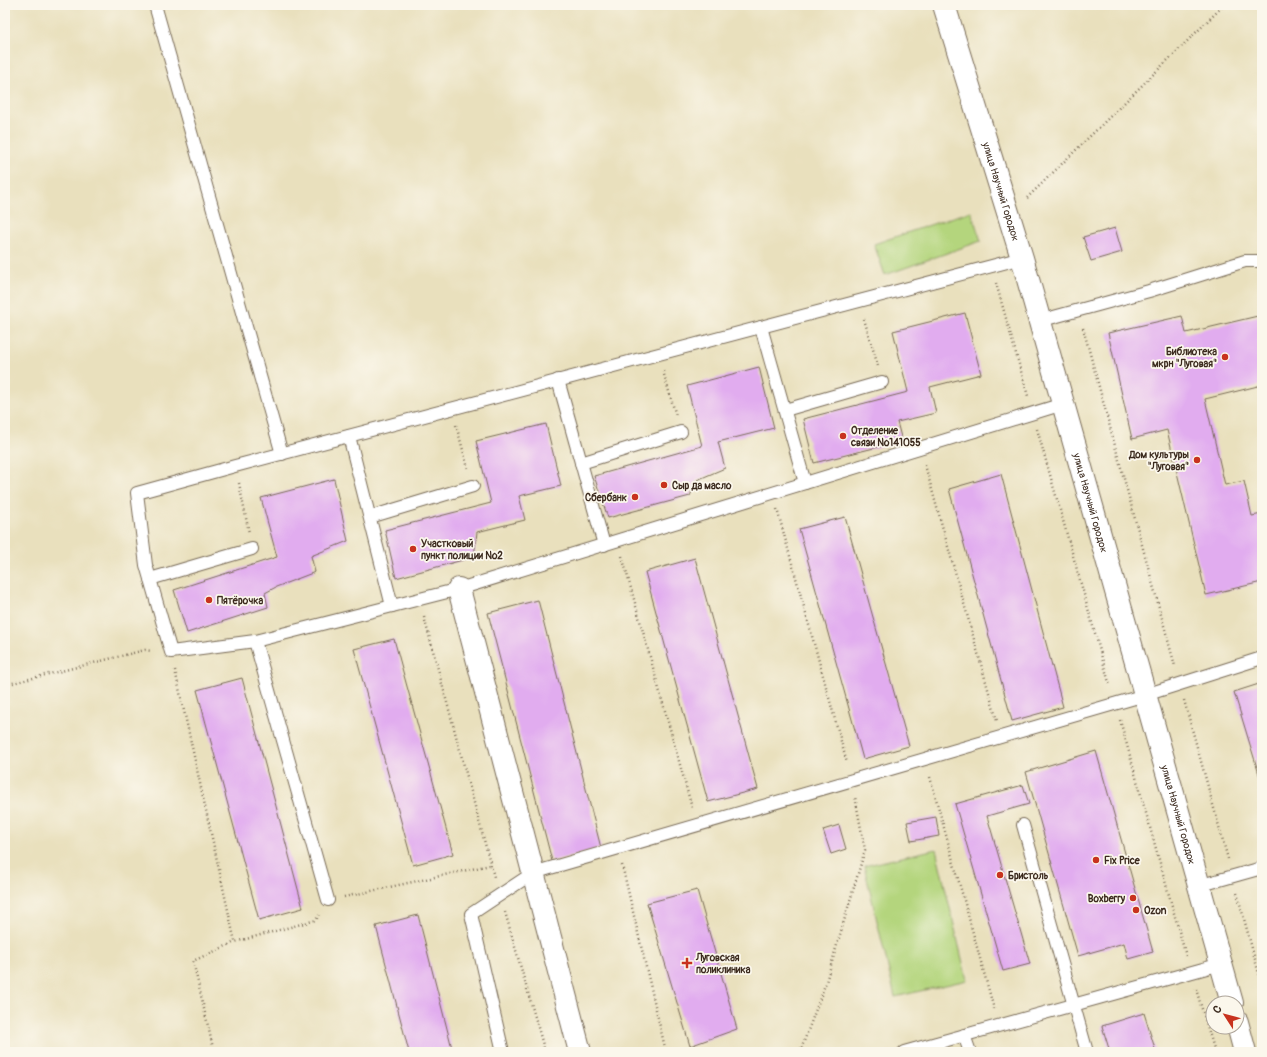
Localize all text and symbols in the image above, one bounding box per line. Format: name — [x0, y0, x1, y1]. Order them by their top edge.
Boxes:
street label: улица Научный Городок — [979, 140, 1021, 242]
place label: Библиотека мкрн "Луговая" — [1152, 346, 1217, 370]
marker: Библиотека мкрн "Луговая" — [1220, 352, 1230, 362]
place label: Отделение связи №141055 — [850, 425, 921, 449]
marker: Отделение связи №141055 — [838, 431, 848, 441]
place label: Дом культуры "Луговая" — [1128, 449, 1190, 473]
street label: улица Научный Городок — [1070, 451, 1110, 554]
marker: Дом культуры "Луговая" — [1192, 455, 1202, 465]
marker: Сыр да масло — [659, 480, 669, 490]
place label: Сыр да масло — [672, 480, 732, 492]
place label: Сбербанк — [585, 492, 628, 504]
marker: Сбербанк — [630, 492, 640, 502]
place label: Участковый пункт полиции №2 — [421, 538, 503, 562]
marker: Участковый пункт полиции №2 — [408, 544, 418, 554]
marker: Пятёрочка — [204, 595, 214, 605]
place label: Пятёрочка — [217, 595, 263, 607]
street label: улица Научный Городок — [1158, 763, 1198, 866]
marker: Fix Price — [1091, 855, 1101, 865]
place label: Fix Price — [1104, 855, 1141, 867]
marker: Бристоль — [995, 870, 1005, 880]
place label: Бристоль — [1008, 870, 1049, 882]
place label: Boxberry — [1088, 893, 1126, 905]
marker: Boxberry — [1128, 893, 1138, 903]
marker: Ozon — [1131, 905, 1141, 915]
place label: Ozon — [1144, 905, 1167, 917]
place label: Луговская поликлиника — [695, 952, 751, 976]
marker: Луговская поликлиника — [681, 957, 693, 969]
north arrow — [1205, 995, 1245, 1035]
text: С — [1210, 1003, 1225, 1016]

